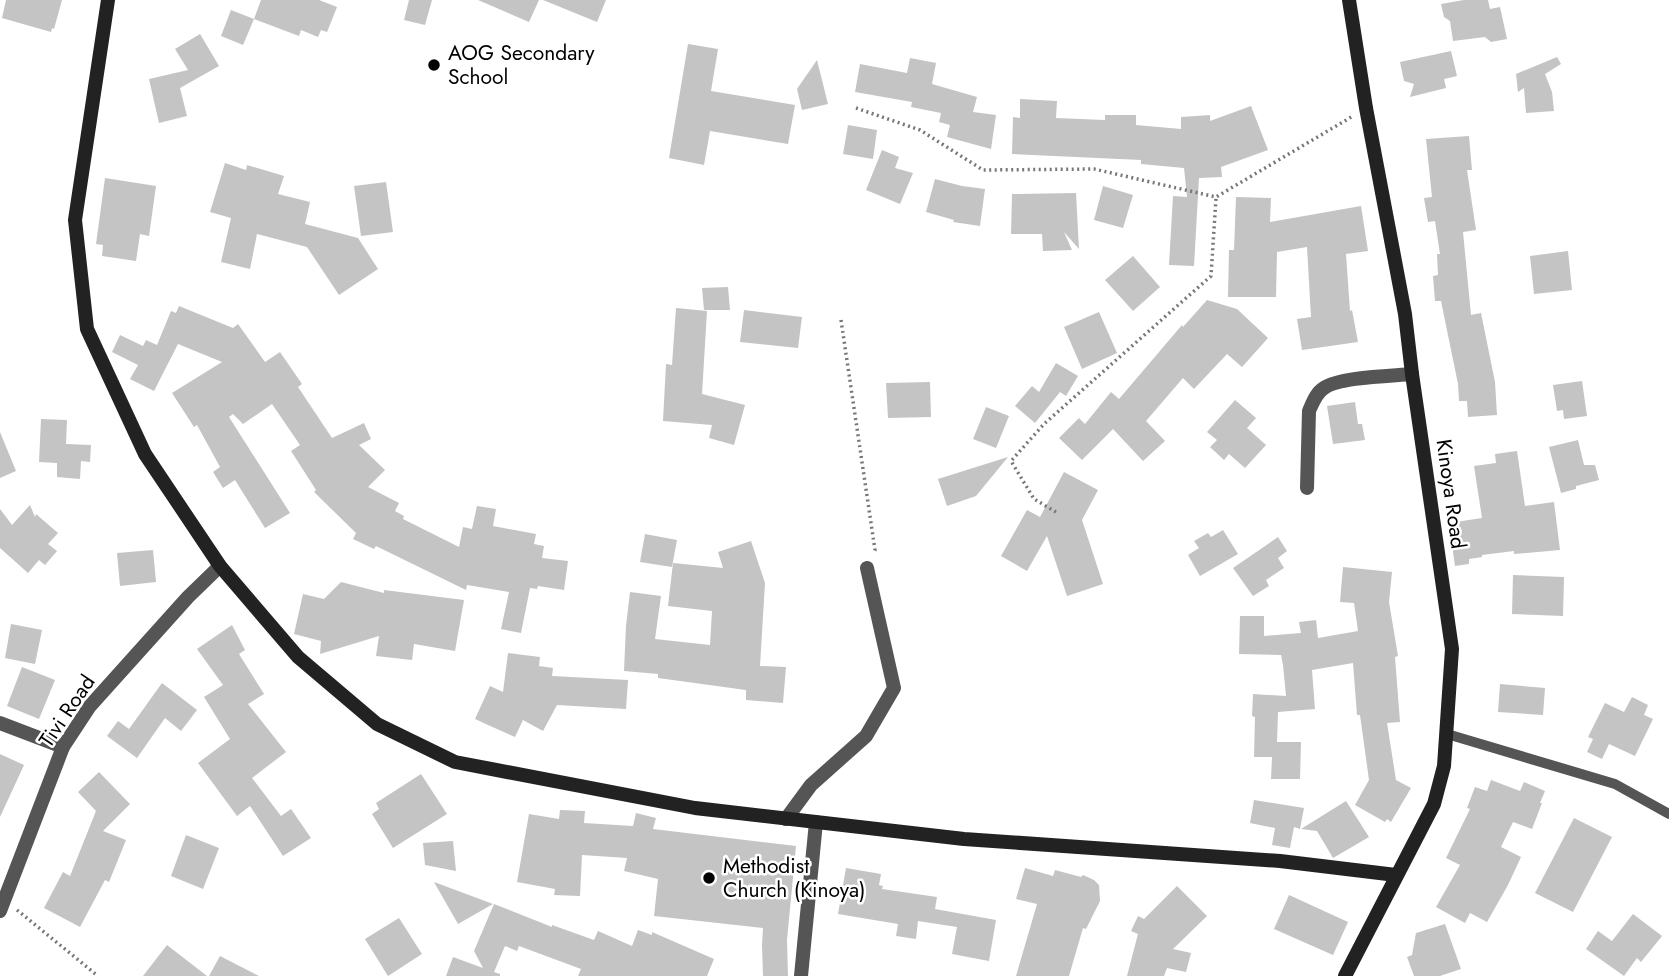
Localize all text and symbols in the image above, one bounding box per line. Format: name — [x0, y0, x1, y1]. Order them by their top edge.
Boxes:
place label: AOG Secondary School — [448, 38, 595, 92]
marker: AOG Secondary School — [426, 57, 442, 73]
street label: Kinoya Road — [1428, 437, 1474, 551]
street label: Tivi Road — [32, 669, 102, 753]
place label: Methodist Church (Kinoya) — [723, 851, 866, 905]
marker: Methodist Church (Kinoya) — [701, 870, 717, 886]

